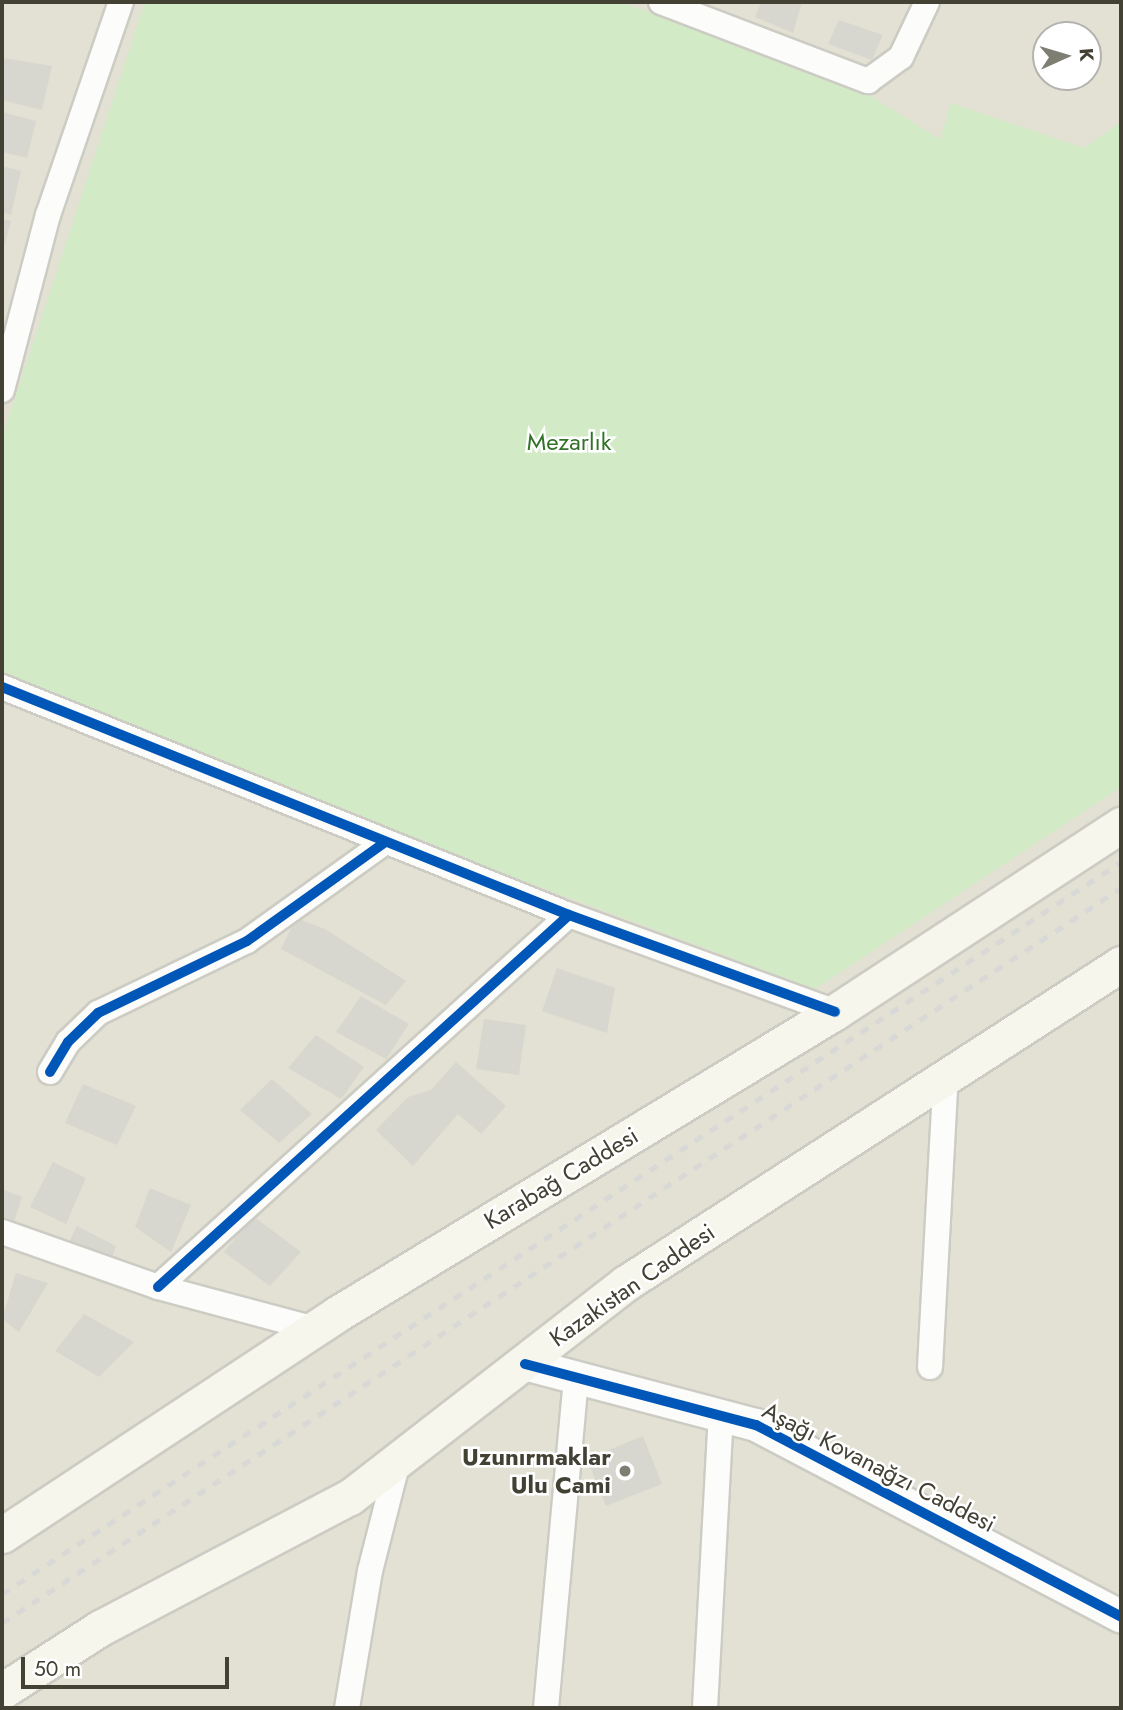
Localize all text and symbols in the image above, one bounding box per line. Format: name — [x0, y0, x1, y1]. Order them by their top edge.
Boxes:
north arrow — [1032, 21, 1102, 91]
text: K — [1073, 47, 1100, 62]
park label: Mezarlık — [527, 428, 611, 456]
street label: Karabağ Caddesi — [479, 1121, 643, 1235]
street label: Kazakistan Caddesi — [544, 1217, 720, 1353]
street label: Aşağı Kovanağzı Caddesi — [758, 1396, 1000, 1538]
place label: Uzunırmaklar Ulu Cami — [462, 1443, 611, 1499]
marker: Uzunırmaklar Ulu Cami — [617, 1463, 633, 1479]
scale bar — [24, 1644, 233, 1688]
text: 50 m — [34, 1654, 81, 1684]

